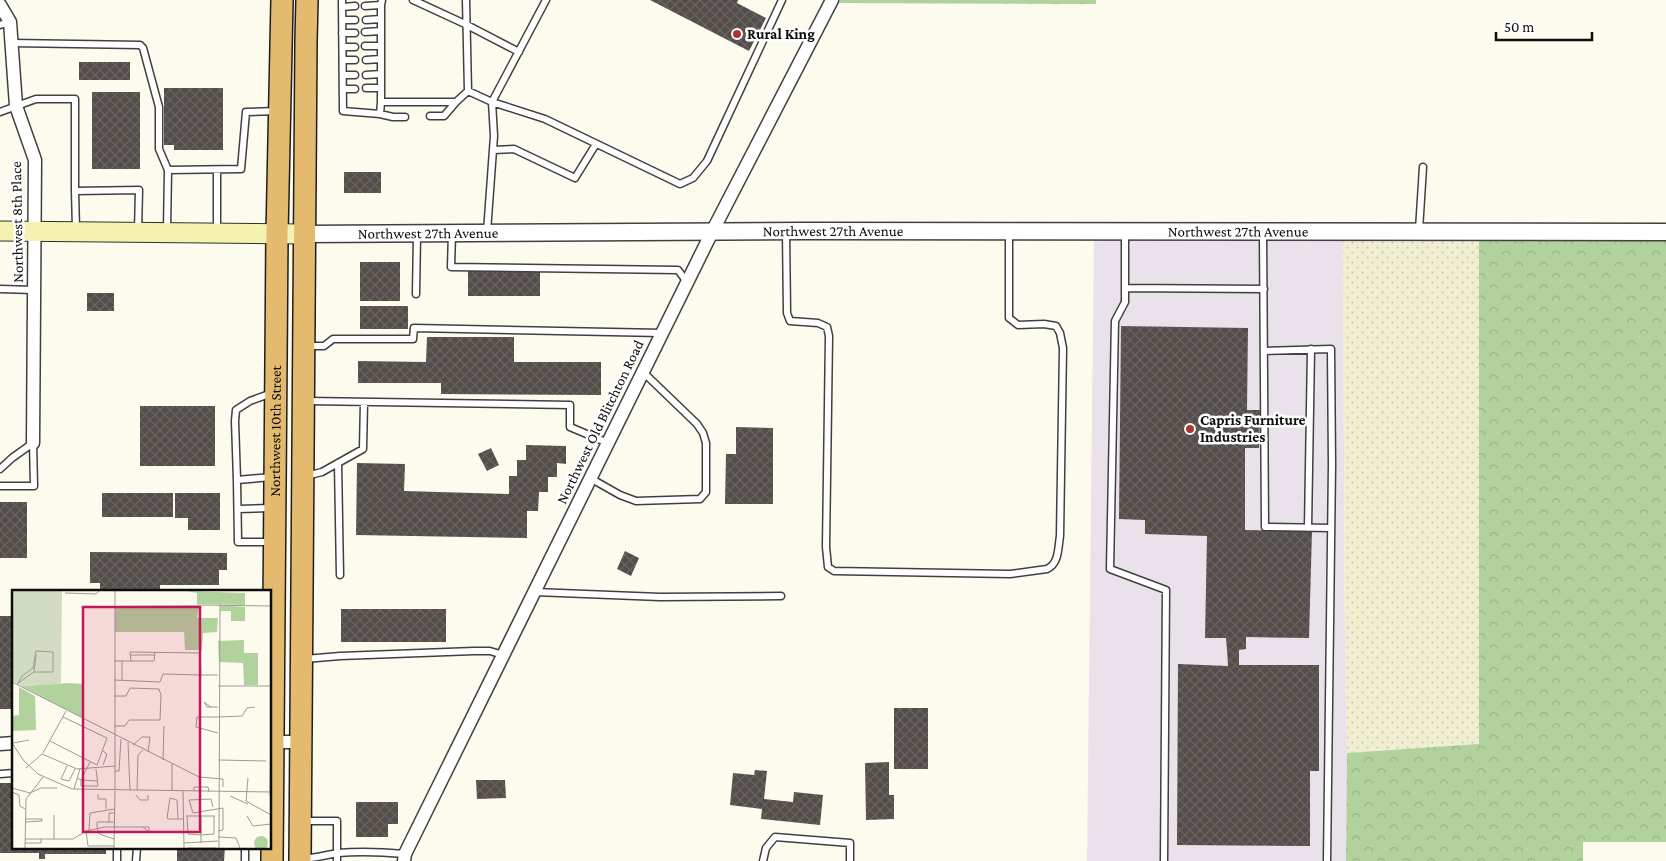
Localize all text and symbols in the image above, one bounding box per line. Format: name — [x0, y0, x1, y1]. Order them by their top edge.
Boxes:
scale bar — [1496, 10, 1592, 42]
text: 50 m — [1504, 19, 1534, 35]
place label: Rural King — [747, 26, 815, 42]
marker: Rural King — [731, 28, 743, 40]
street label: Northwest 8th Place — [8, 161, 26, 283]
street label: Northwest 27th Avenue — [763, 223, 904, 239]
street label: Northwest 27th Avenue — [1168, 223, 1309, 240]
street label: Northwest 27th Avenue — [358, 225, 499, 242]
street label: Northwest Old Blitchton Road — [553, 337, 647, 506]
street label: Northwest 10th Street — [267, 364, 284, 497]
place label: Capris Furniture Industries — [1200, 412, 1306, 445]
marker: Capris Furniture Industries — [1184, 423, 1196, 435]
inset map — [12, 590, 271, 848]

